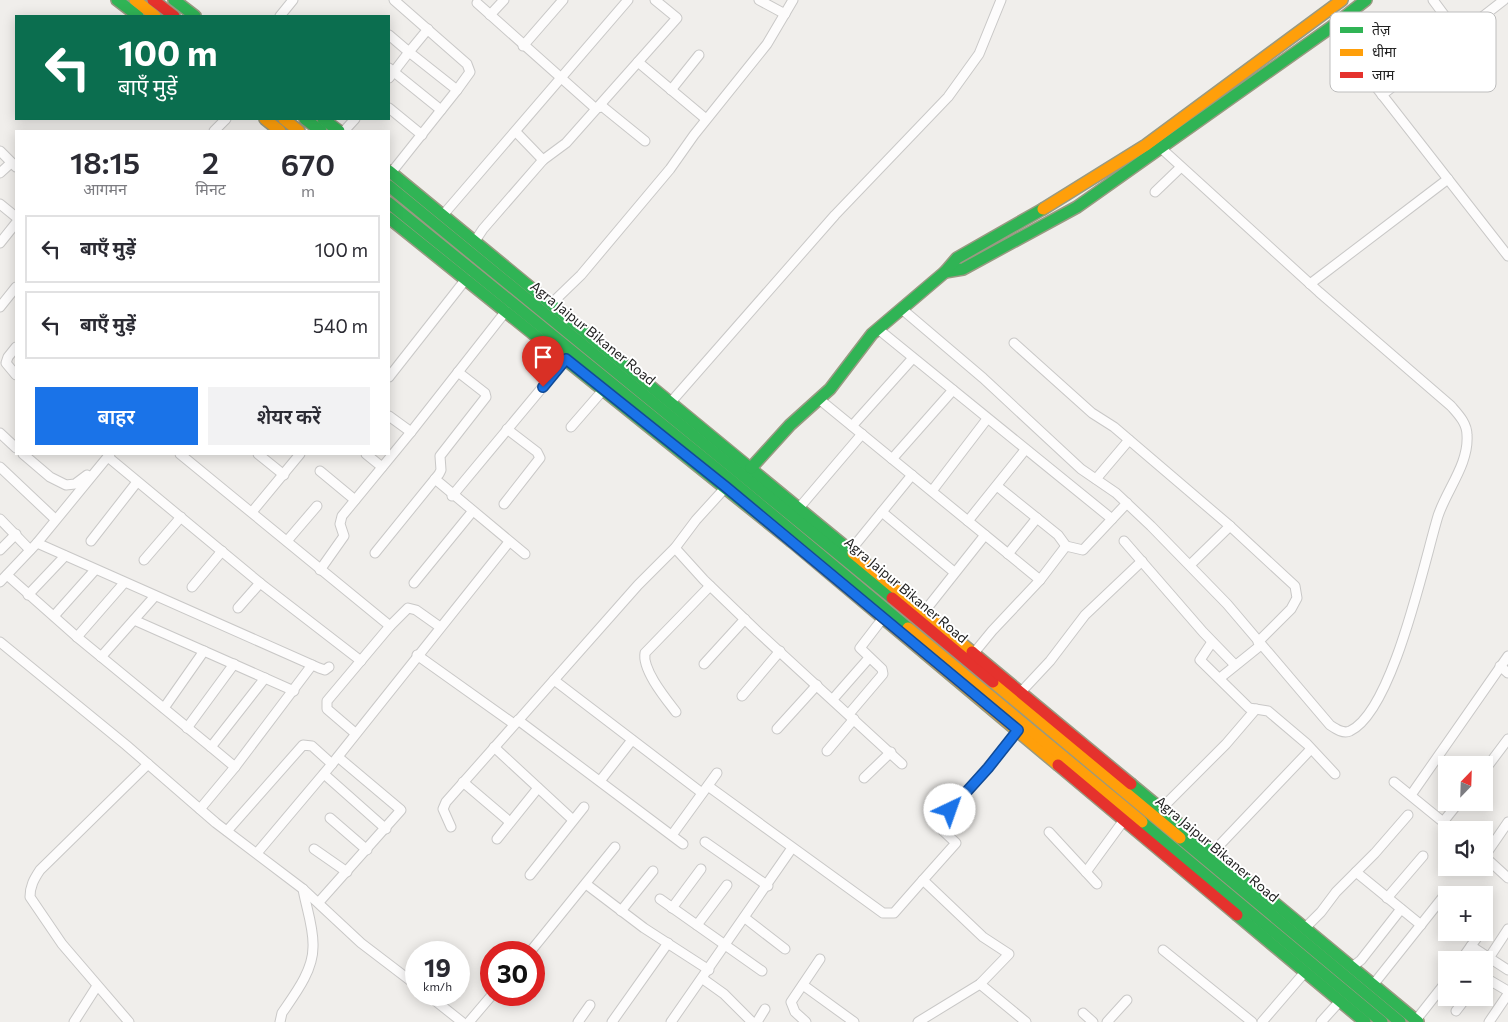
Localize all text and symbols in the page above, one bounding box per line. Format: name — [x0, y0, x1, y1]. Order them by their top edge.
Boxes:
legend — [1330, 12, 1496, 92]
text: तेज़ — [1372, 21, 1391, 38]
text: 100 m — [118, 30, 218, 73]
icon: left — [35, 35, 100, 100]
text: धीमा — [1372, 43, 1397, 60]
text: जाम — [1372, 66, 1395, 83]
text: बाएँ मुड़ें — [118, 73, 178, 100]
text: 18:15 — [70, 143, 140, 180]
text: 2 — [202, 143, 219, 180]
text: 670 — [281, 145, 335, 182]
text: आगमन — [83, 179, 127, 198]
text: मिनट — [195, 179, 226, 198]
text: m — [301, 181, 315, 200]
icon: left — [37, 235, 65, 263]
text: बाएँ मुड़ें — [80, 236, 136, 259]
text: 100 m — [315, 238, 368, 261]
street label: Agra Jaipur Bikaner Road — [527, 277, 659, 388]
icon: left — [37, 311, 65, 339]
text: बाएँ मुड़ें — [80, 312, 136, 335]
text: 540 m — [313, 314, 368, 337]
pin — [522, 336, 564, 387]
icon: arrive — [529, 343, 557, 371]
button: बाहर — [35, 387, 198, 445]
button: शेयर करें — [208, 387, 370, 445]
street label: Agra Jaipur Bikaner Road — [841, 533, 971, 646]
north arrow — [1438, 756, 1492, 811]
map controls — [1438, 756, 1493, 1006]
position arrow — [923, 783, 975, 835]
street label: Agra Jaipur Bikaner Road — [1152, 792, 1282, 905]
button: sound — [1438, 821, 1493, 876]
button: + — [1438, 886, 1493, 941]
speed limit sign: 30 — [480, 941, 545, 1006]
button: − — [1438, 951, 1493, 1006]
text: 19 — [424, 952, 451, 982]
text: km/h — [423, 979, 452, 993]

